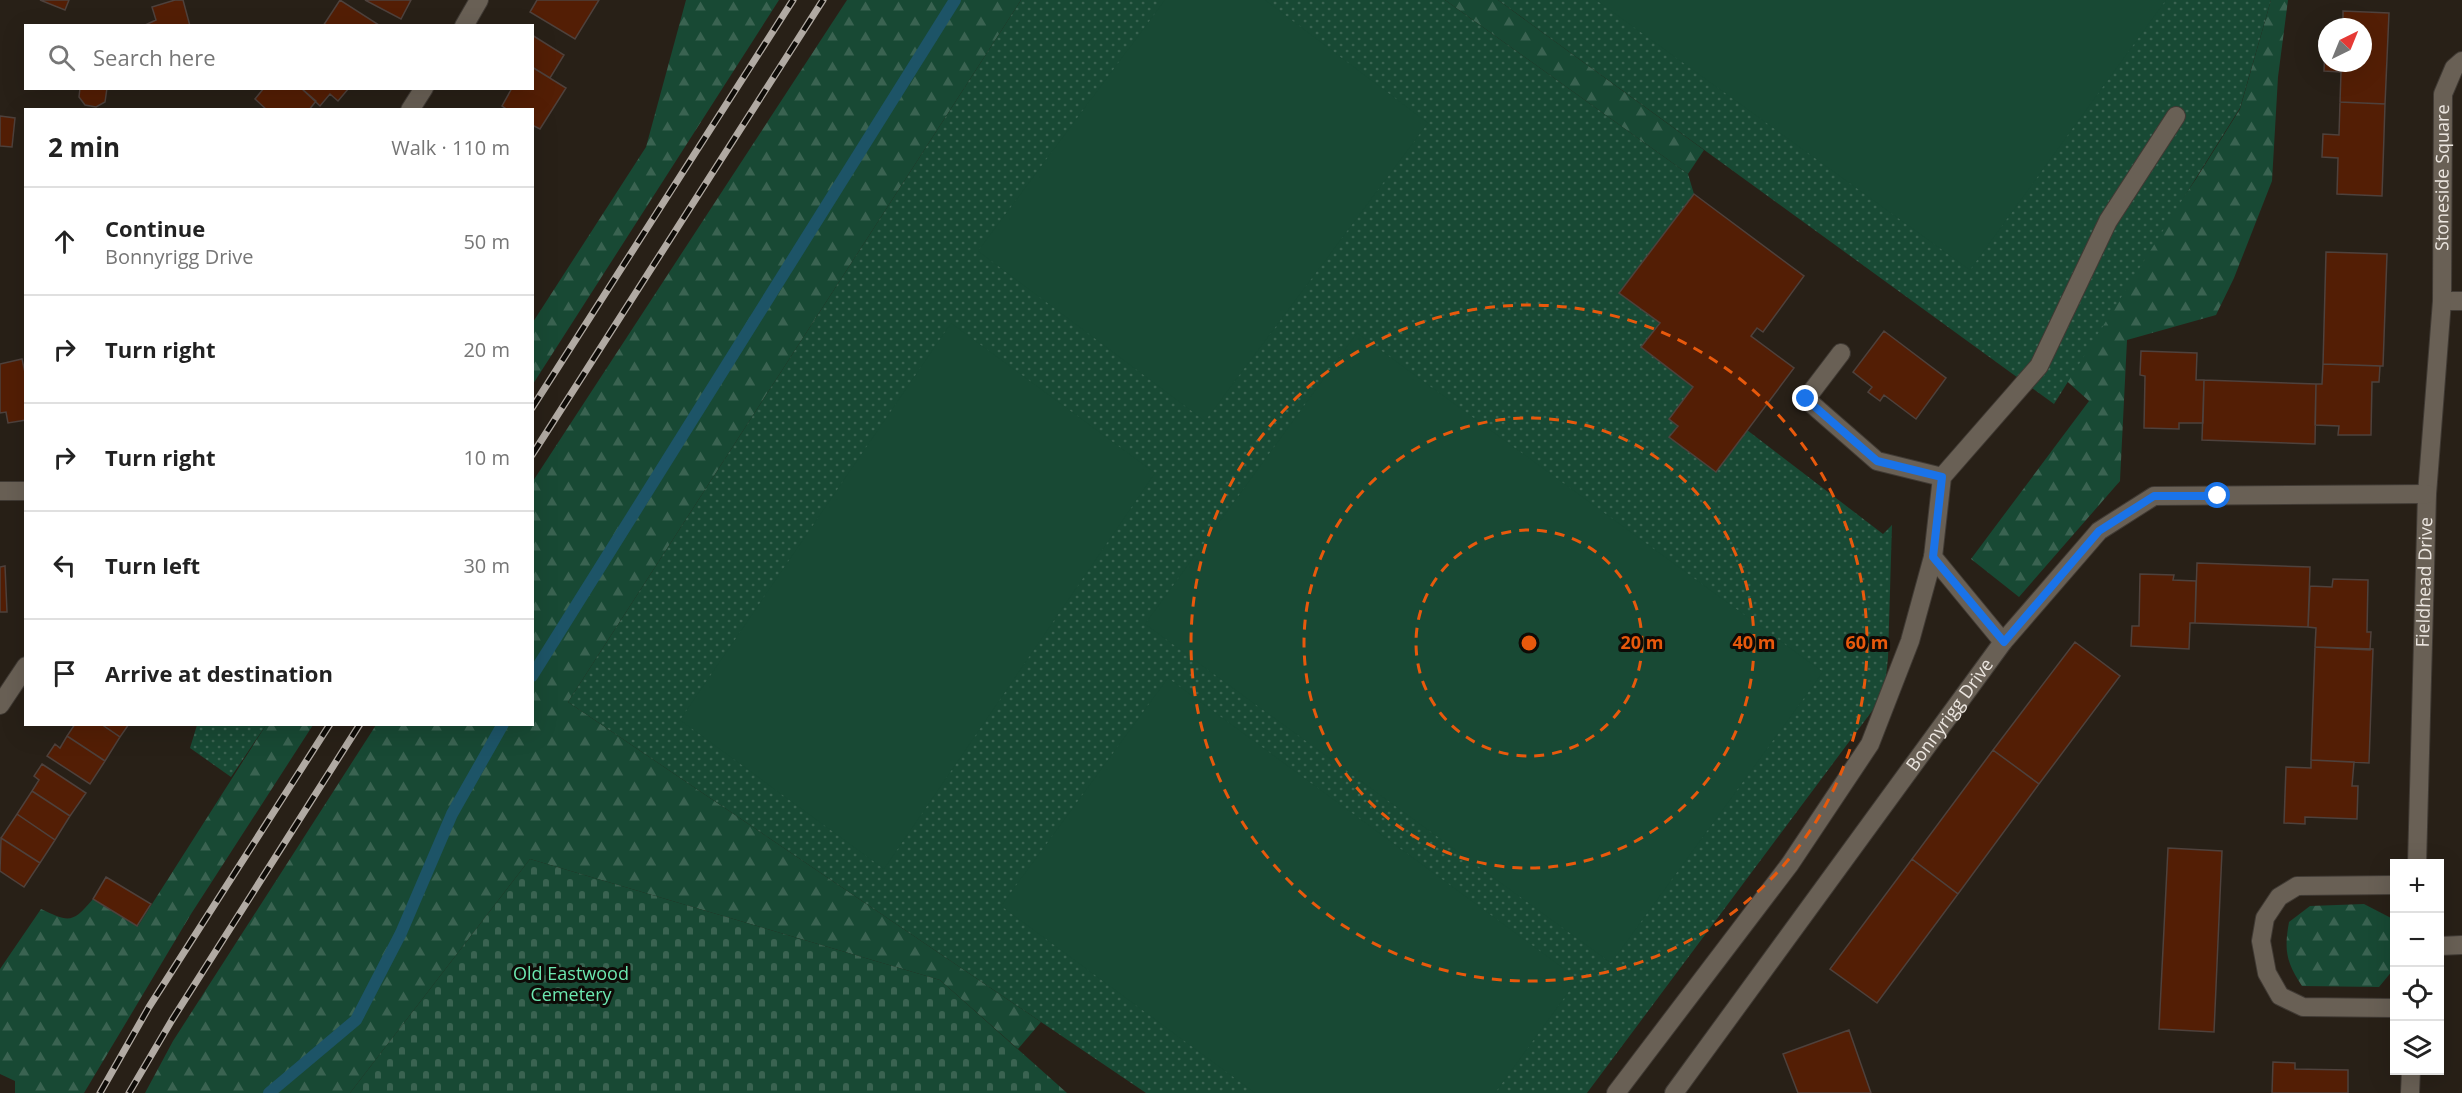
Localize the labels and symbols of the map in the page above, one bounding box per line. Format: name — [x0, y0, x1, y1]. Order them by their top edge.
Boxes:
north arrow — [2318, 18, 2372, 72]
street label: Stoneside Square — [2429, 104, 2454, 251]
route end — [1792, 385, 1818, 411]
route start — [2204, 482, 2230, 508]
street label: Fieldhead Drive — [2410, 517, 2437, 648]
text: 20 m — [1621, 630, 1663, 654]
text: 40 m — [1733, 630, 1775, 654]
text: 60 m — [1846, 630, 1888, 654]
centre of rings — [1519, 633, 1539, 653]
street label: Bonnyrigg Drive — [1900, 653, 1998, 775]
park label: Old Eastwood Cemetery — [513, 961, 629, 1006]

